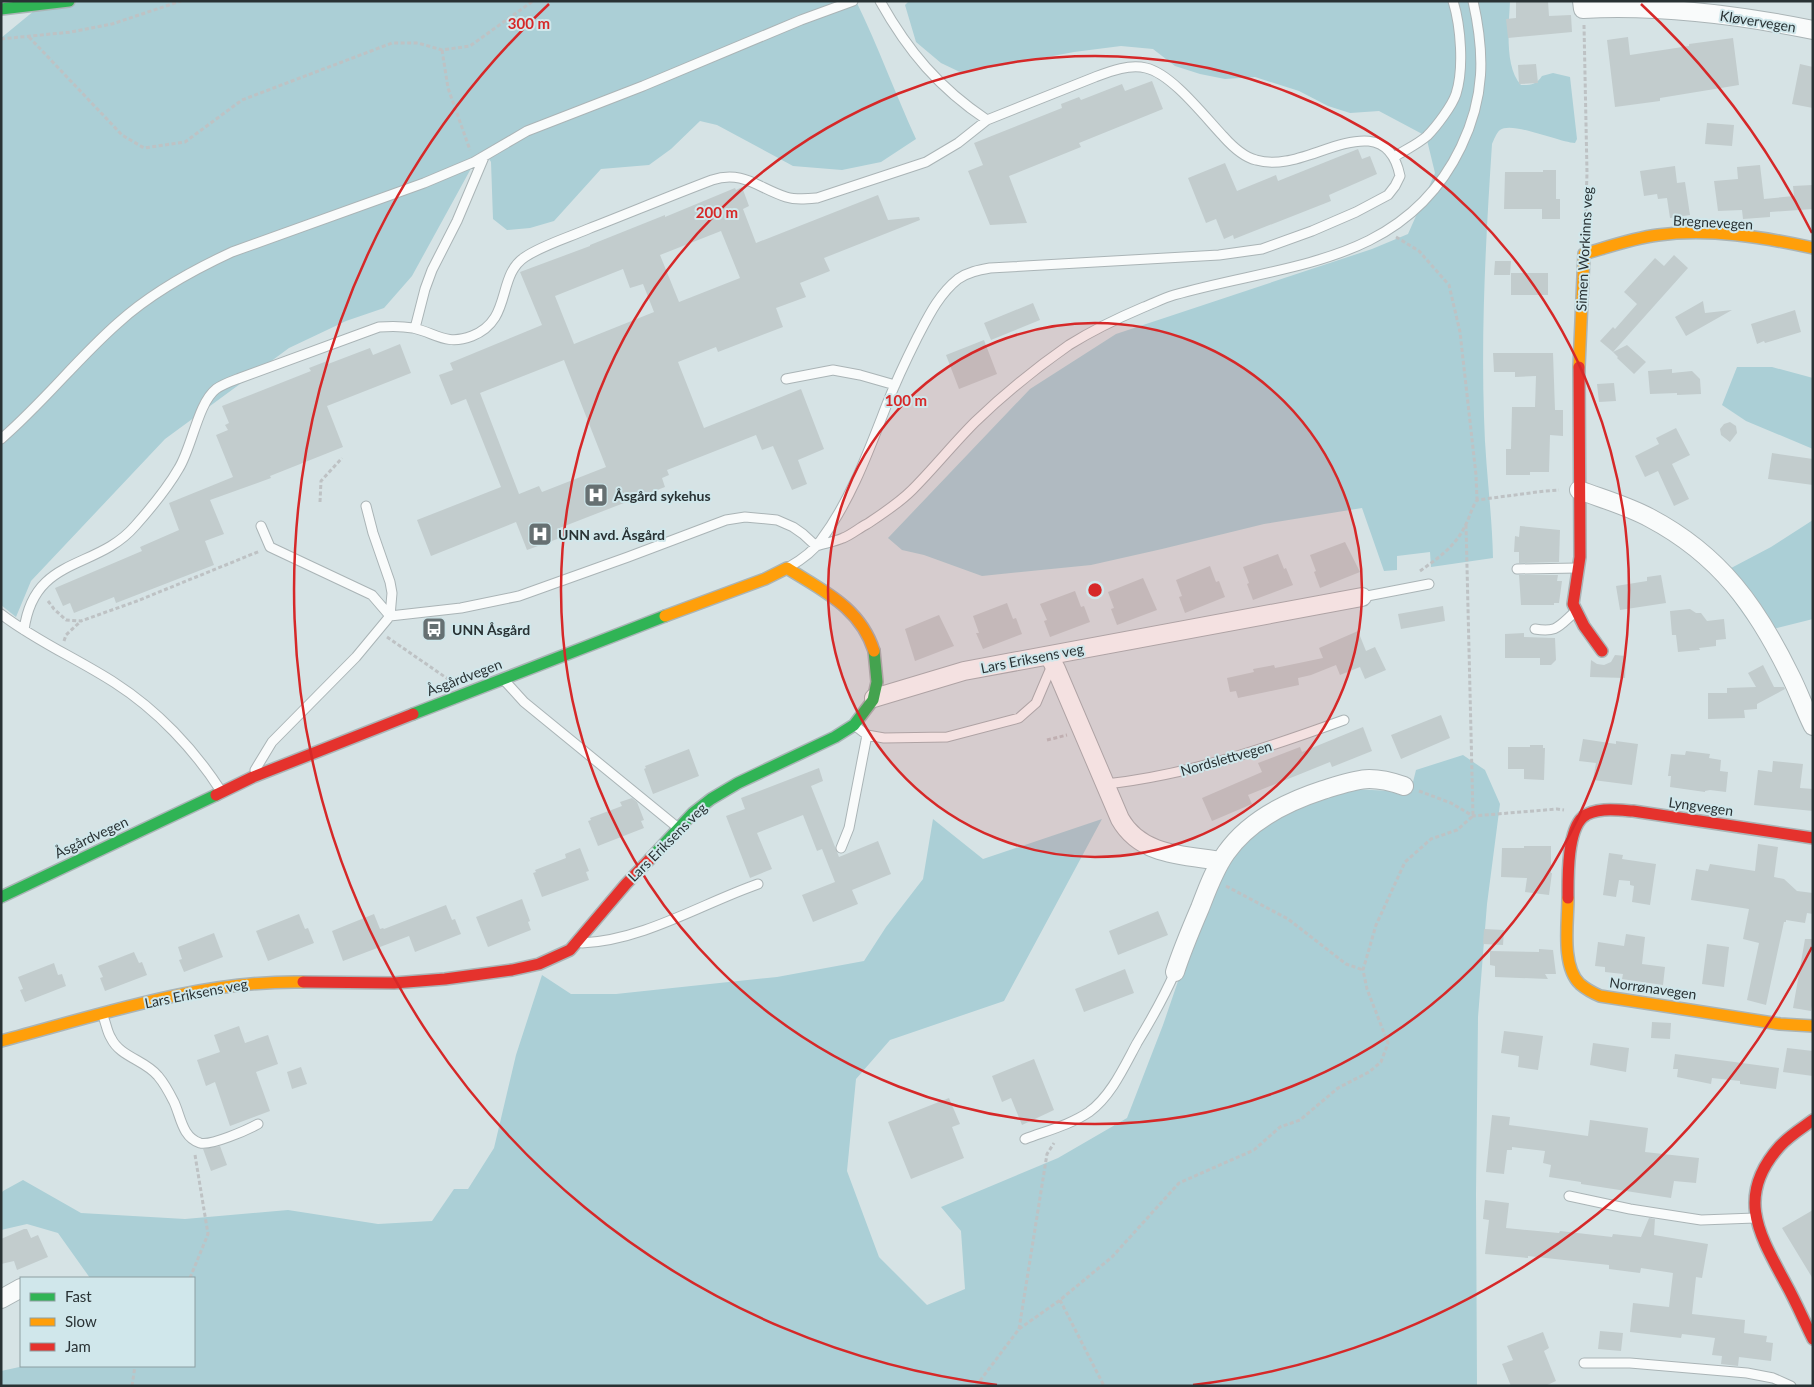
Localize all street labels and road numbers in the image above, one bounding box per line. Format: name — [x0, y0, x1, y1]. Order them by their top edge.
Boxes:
street label: Kløvervegen — [1719, 7, 1797, 35]
street label: Simen Workinns veg — [1572, 186, 1596, 312]
street label: Bregnevegen — [1672, 211, 1754, 233]
street label: Lars Eriksens veg — [979, 640, 1085, 676]
street label: Åsgårdvegen — [424, 655, 504, 699]
street label: Nordslettvegen — [1178, 737, 1274, 779]
street label: Lyngvegen — [1668, 793, 1734, 819]
street label: Lars Eriksens veg — [624, 799, 710, 885]
street label: Åsgårdvegen — [52, 813, 130, 861]
street label: Norrønavegen — [1608, 973, 1698, 1003]
street label: Lars Eriksens veg — [143, 975, 249, 1011]

